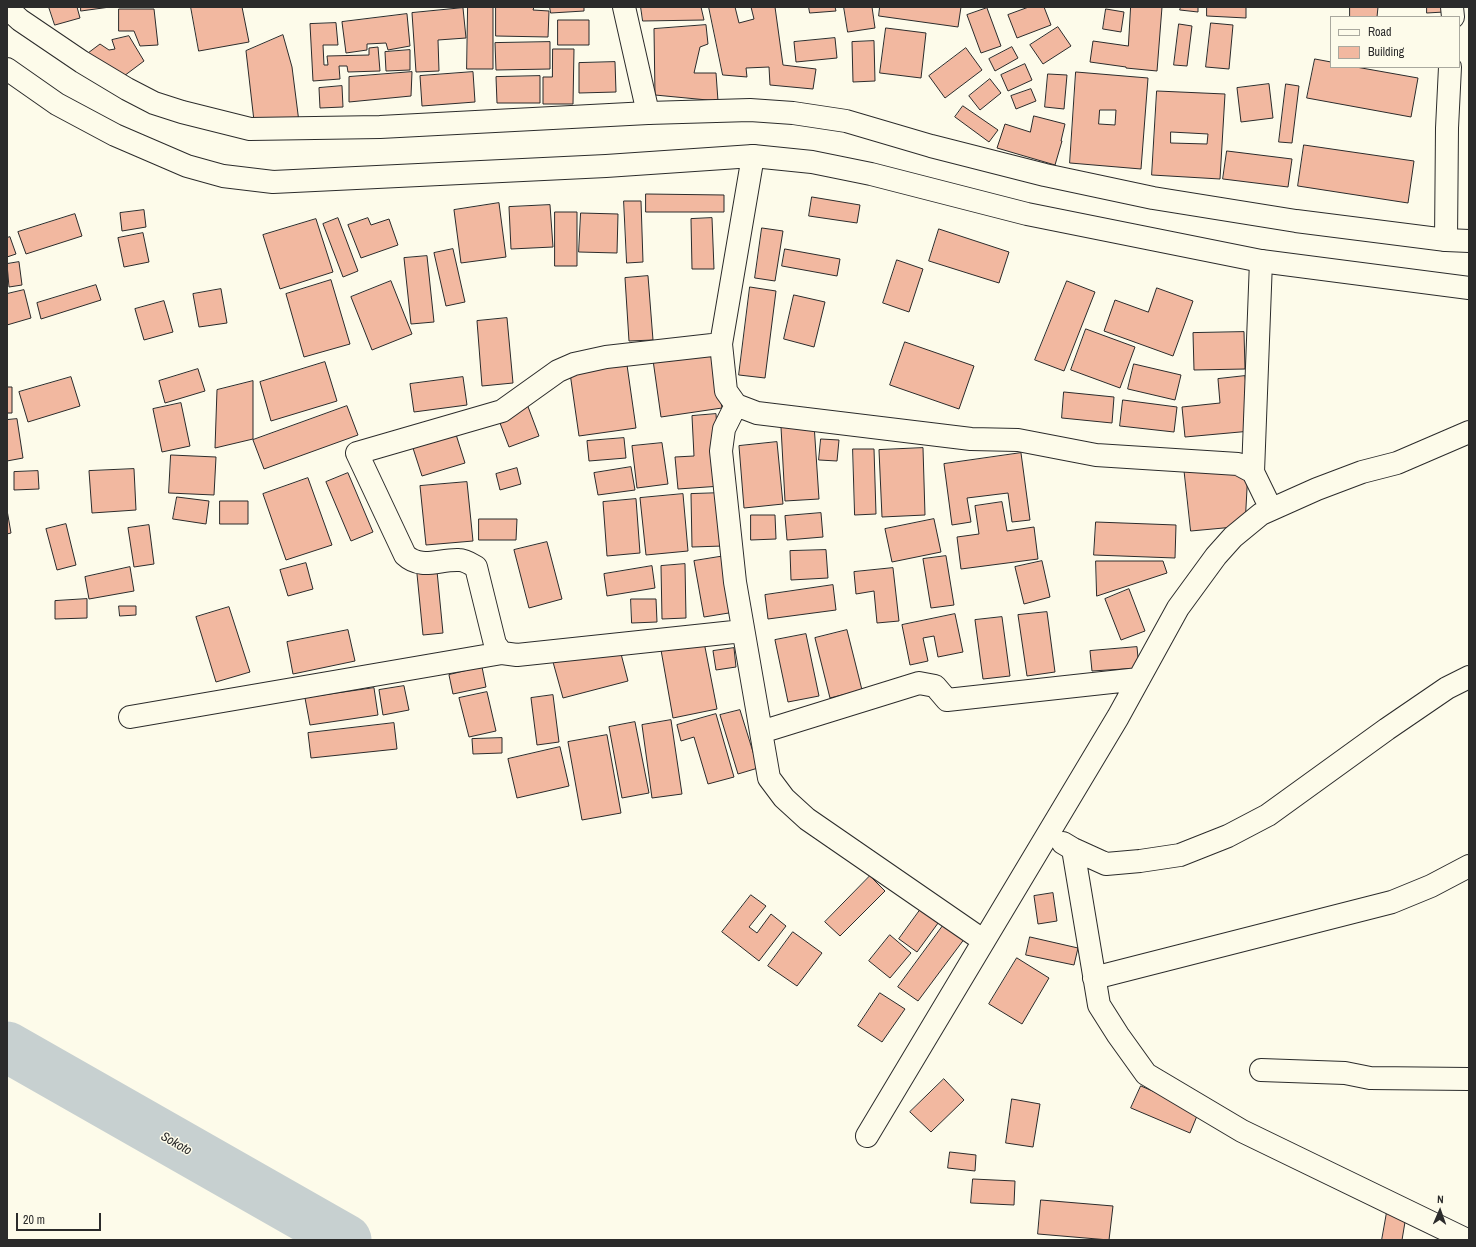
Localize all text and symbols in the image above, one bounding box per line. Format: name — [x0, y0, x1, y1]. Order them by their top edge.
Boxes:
legend — [1330, 16, 1460, 68]
text: Road — [1368, 24, 1392, 40]
text: Building — [1368, 44, 1404, 60]
water label: Sokoto — [158, 1129, 194, 1159]
north arrow — [1420, 1191, 1460, 1231]
text: N — [1437, 1192, 1444, 1206]
scale bar — [18, 1205, 103, 1231]
text: 20 m — [23, 1212, 45, 1228]

